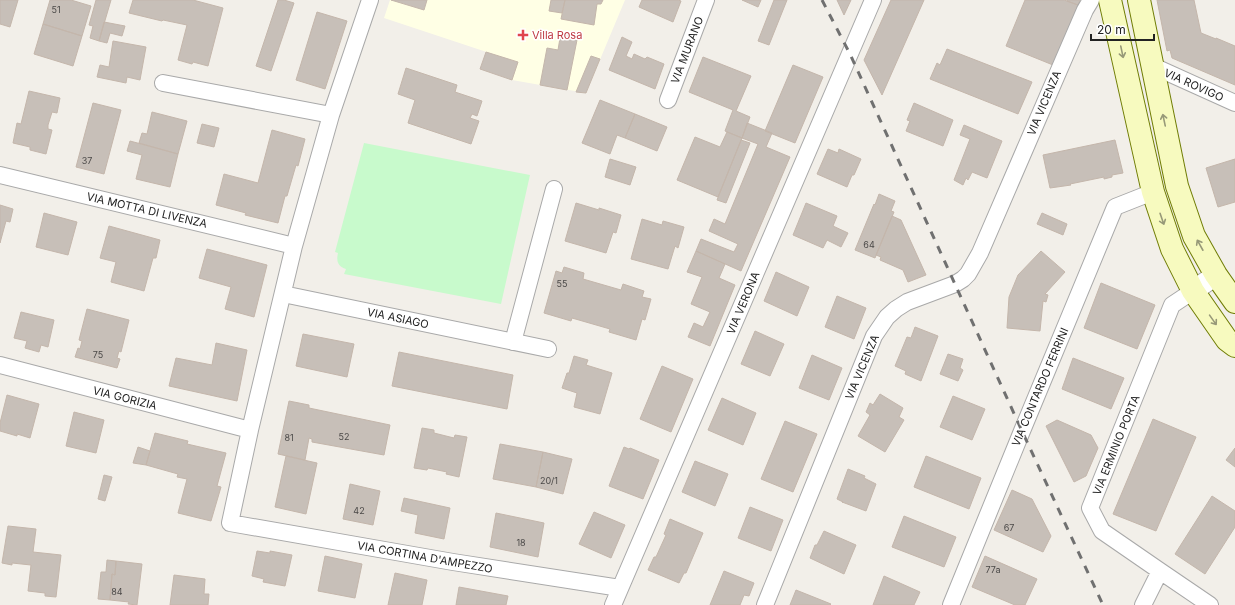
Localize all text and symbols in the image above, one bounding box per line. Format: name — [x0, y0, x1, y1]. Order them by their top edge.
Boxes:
house number: 51 — [51, 4, 61, 15]
street label: VIA MURANO — [668, 14, 706, 86]
scale bar — [1091, 16, 1154, 42]
text: 20 m — [1097, 22, 1126, 37]
place label: Villa Rosa — [532, 28, 582, 42]
marker: Villa Rosa — [517, 29, 529, 41]
one-way arrow — [1118, 45, 1126, 58]
street label: VIA ROVIGO — [1162, 66, 1226, 104]
street label: VIA VICENZA — [1024, 68, 1064, 138]
one-way arrow — [1159, 114, 1167, 127]
house number: 37 — [82, 155, 92, 166]
street label: VIA MOTTA DI LIVENZA — [85, 189, 209, 231]
one-way arrow — [1158, 213, 1166, 225]
house number: 64 — [863, 239, 875, 250]
one-way arrow — [1195, 239, 1203, 251]
street label: VIA VERONA — [724, 269, 763, 336]
house number: 55 — [557, 278, 567, 289]
street label: VIA ASIAGO — [366, 305, 430, 331]
one-way arrow — [1209, 314, 1217, 325]
street label: VIA CONTARDO FERRINI — [1009, 325, 1071, 449]
street label: VIA VICENZA — [842, 332, 882, 402]
house number: 75 — [93, 349, 103, 360]
street label: VIA GORIZIA — [92, 383, 159, 413]
street label: VIA ERMINIO PORTA — [1090, 392, 1143, 497]
house number: 52 — [339, 431, 349, 442]
house number: 81 — [284, 432, 294, 443]
house number: 20/1 — [540, 475, 558, 486]
house number: 42 — [353, 505, 365, 516]
house number: 67 — [1004, 522, 1014, 533]
house number: 18 — [516, 537, 526, 548]
street label: VIA CORTINA D'AMPEZZO — [356, 538, 494, 576]
house number: 77a — [985, 564, 1001, 575]
house number: 84 — [111, 586, 123, 597]

